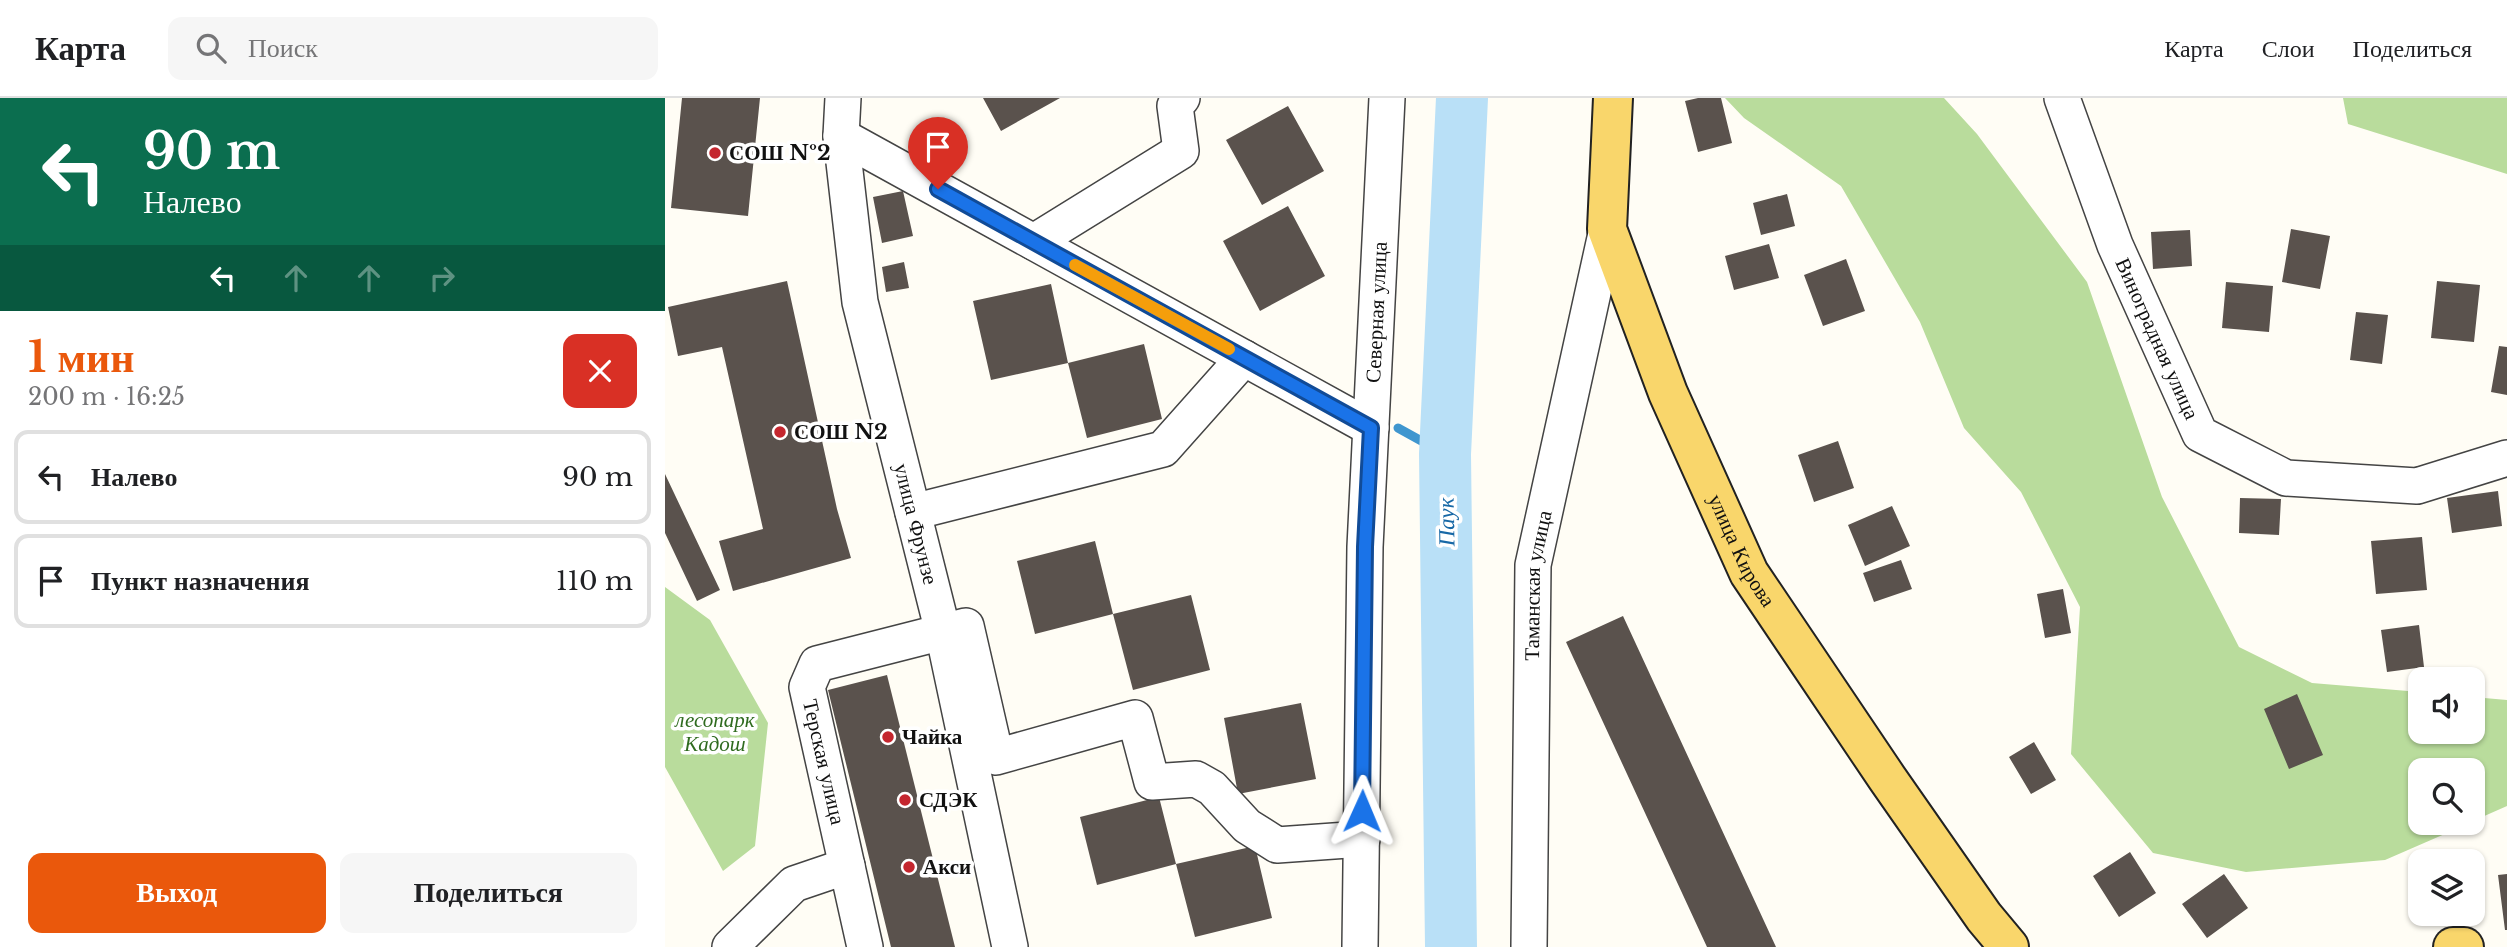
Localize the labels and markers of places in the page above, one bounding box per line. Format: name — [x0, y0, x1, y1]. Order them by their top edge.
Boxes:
pin — [908, 117, 968, 189]
place label: СОШ №2 — [729, 140, 831, 166]
marker: СОШ №2 — [707, 145, 723, 161]
place label: СОШ N2 — [794, 419, 888, 445]
marker: СОШ N2 — [772, 424, 788, 440]
place label: Чайка — [902, 724, 963, 750]
marker: Чайка — [880, 729, 896, 745]
place label: СДЭК — [919, 787, 978, 813]
marker: СДЭК — [897, 792, 913, 808]
place label: Акси — [923, 854, 971, 880]
marker: Акси — [901, 859, 917, 875]

